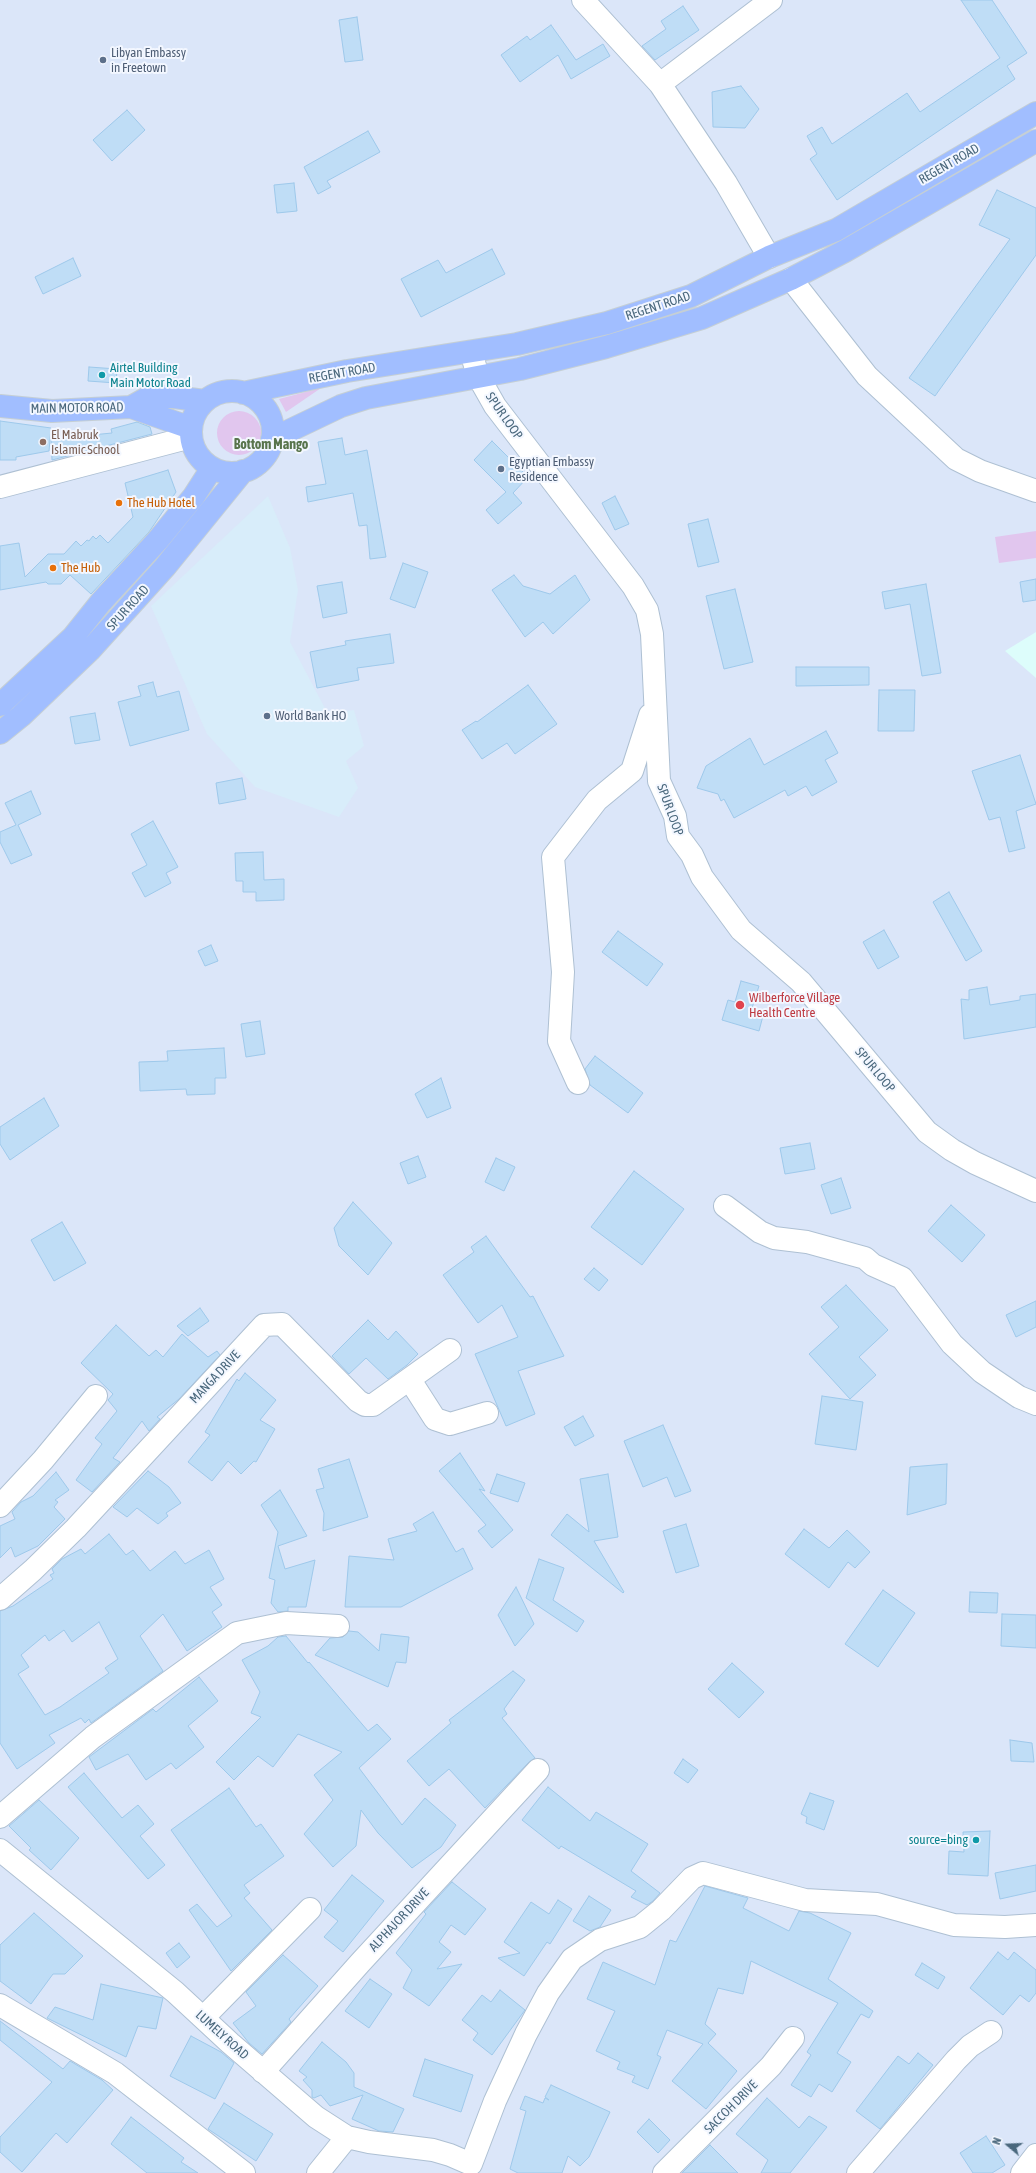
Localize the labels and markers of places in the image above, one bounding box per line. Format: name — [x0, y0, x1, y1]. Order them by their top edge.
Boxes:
place label: Libyan Embassy in Freetown — [111, 45, 186, 76]
marker: Libyan Embassy in Freetown — [98, 55, 108, 65]
place label: Airtel Building Main Motor Road — [110, 360, 191, 391]
marker: Airtel Building Main Motor Road — [97, 370, 107, 380]
place label: El Mabruk Islamic School — [51, 427, 120, 458]
marker: El Mabruk Islamic School — [38, 437, 48, 447]
place label: Egyptian Embassy Residence — [509, 454, 594, 485]
marker: Egyptian Embassy Residence — [496, 464, 506, 474]
place label: The Hub Hotel — [127, 495, 195, 511]
marker: The Hub Hotel — [114, 498, 124, 508]
place label: The Hub — [61, 560, 100, 576]
marker: The Hub — [48, 563, 58, 573]
place label: World Bank HO — [275, 708, 346, 724]
marker: World Bank HO — [262, 711, 272, 721]
place label: Wilberforce Village Health Centre — [749, 990, 840, 1021]
marker: Wilberforce Village Health Centre — [734, 999, 746, 1011]
place label: source=bing — [909, 1832, 968, 1848]
marker: source=bing — [971, 1835, 981, 1845]

